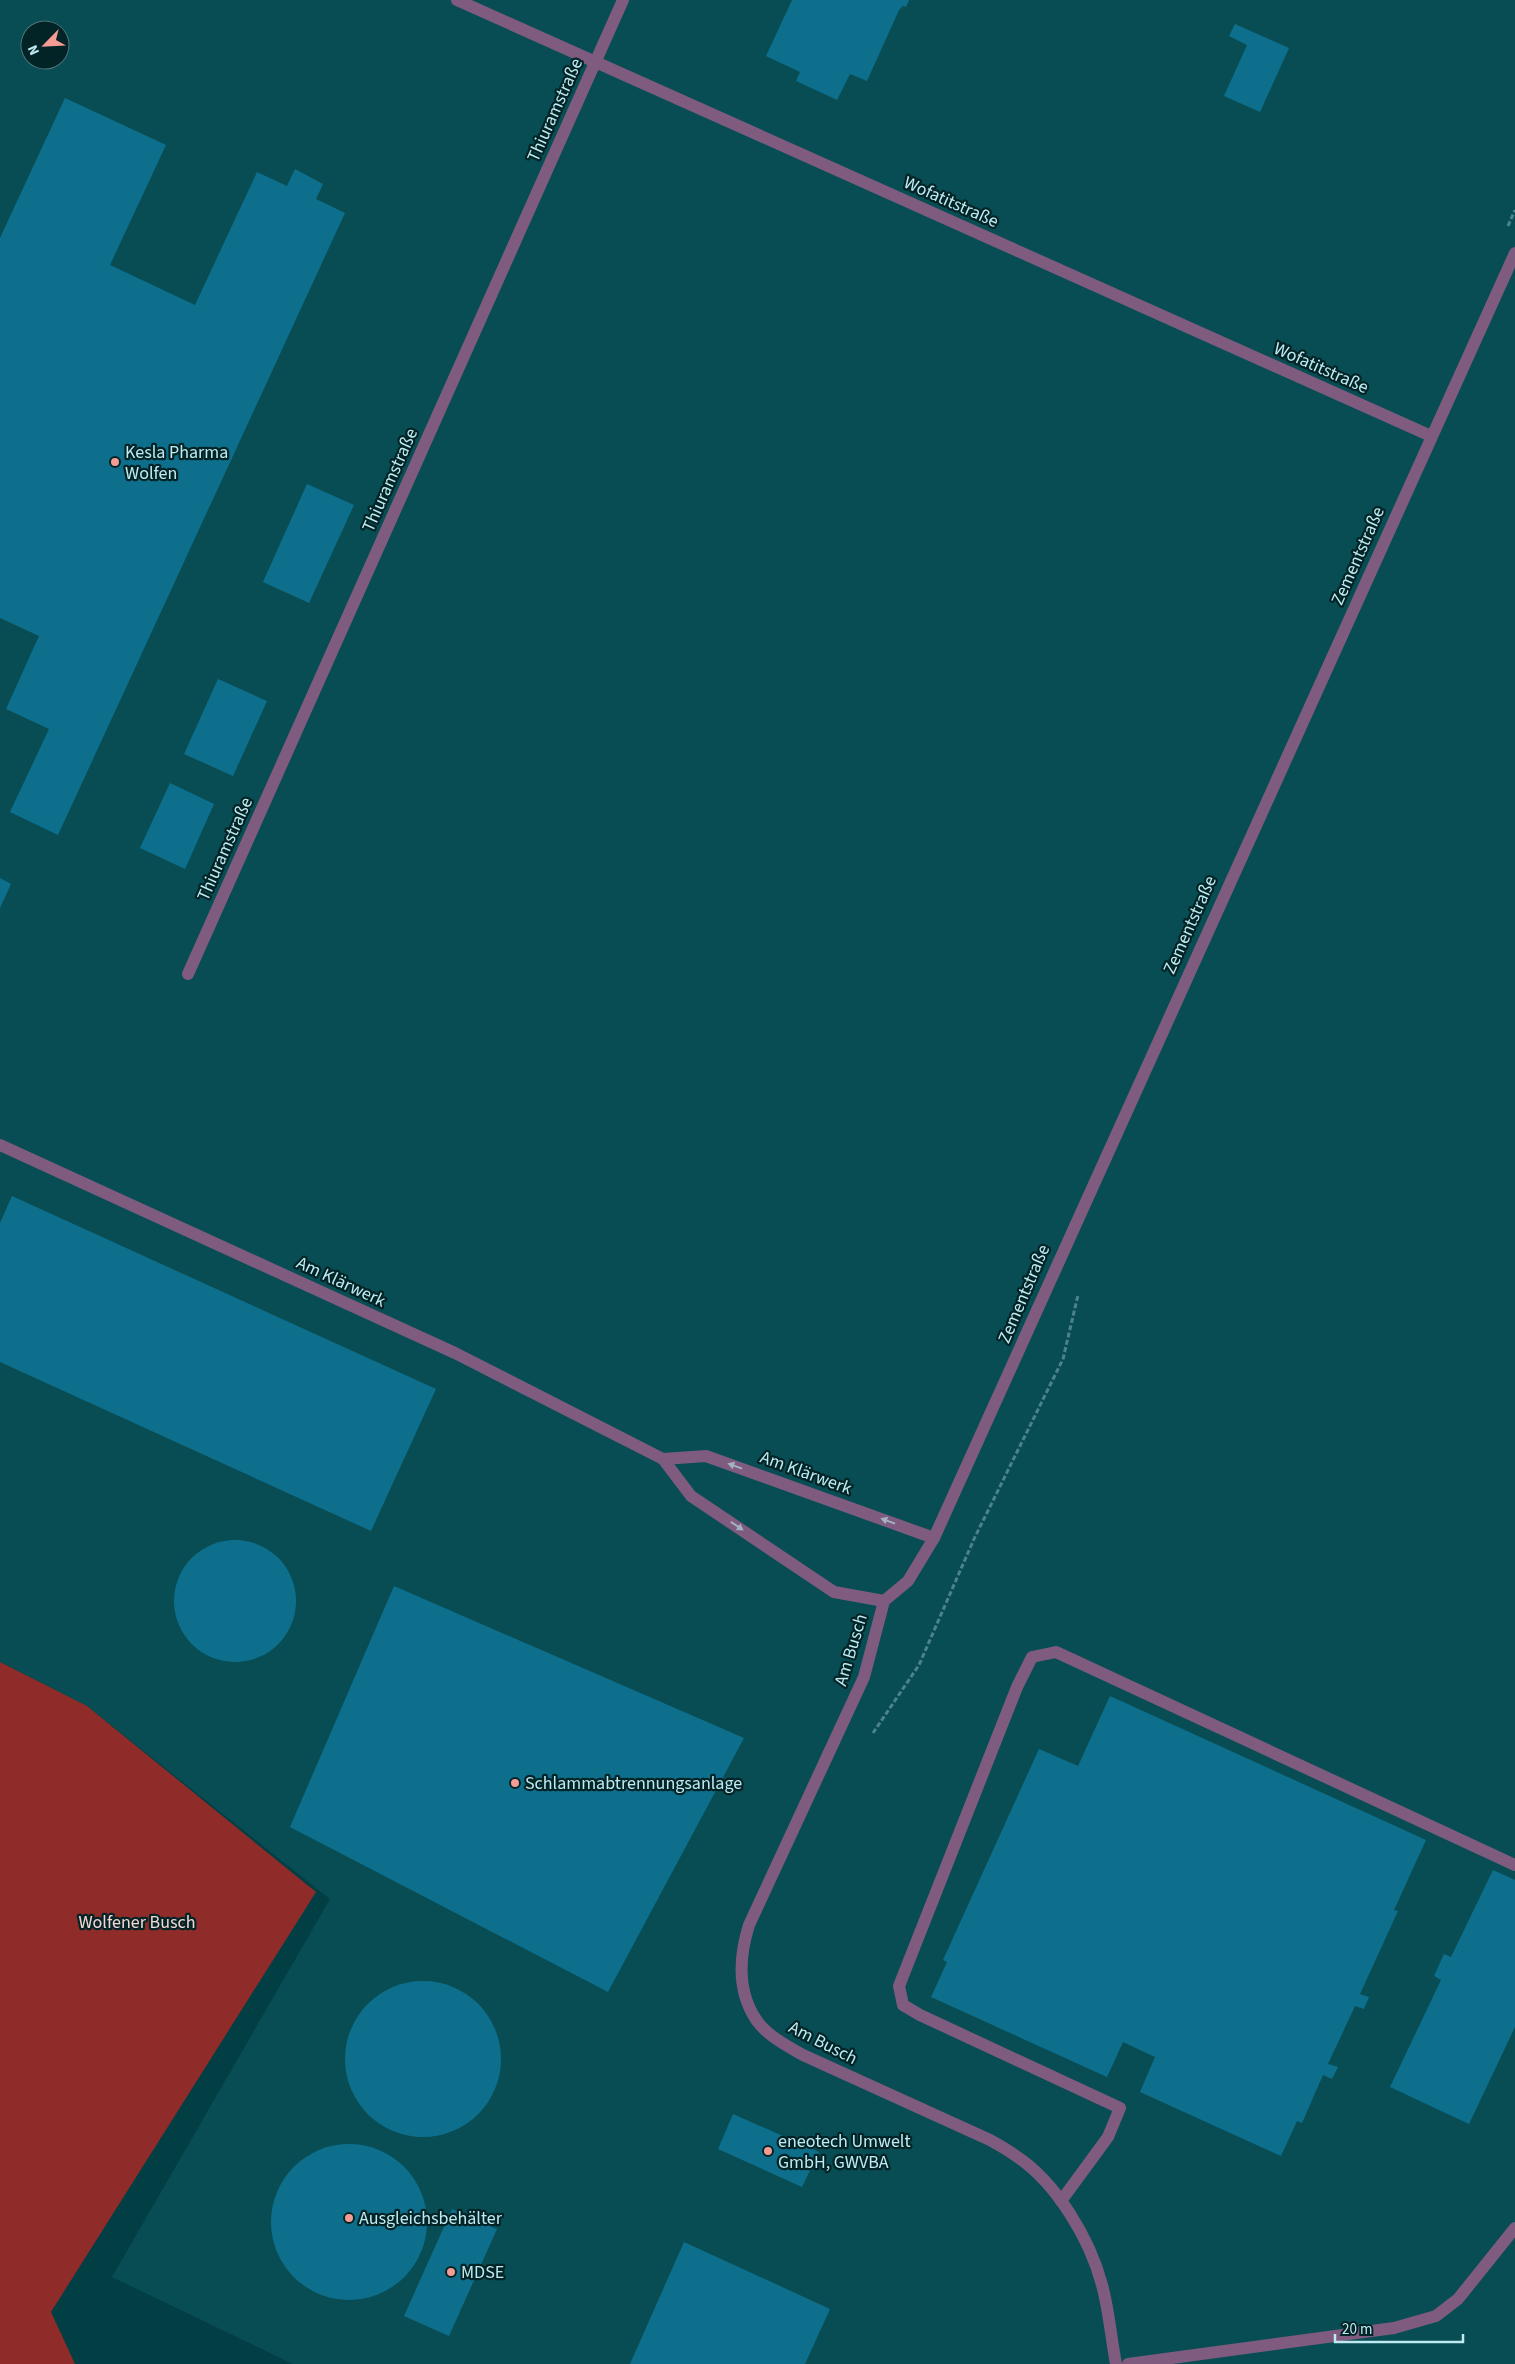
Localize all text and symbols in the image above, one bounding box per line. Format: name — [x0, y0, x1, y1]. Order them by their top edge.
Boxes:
north arrow — [20, 20, 70, 70]
text: N — [23, 42, 45, 58]
street label: Thiuramstraße — [521, 54, 589, 166]
street label: Wofatitstraße — [900, 170, 1002, 234]
street label: Wofatitstraße — [1270, 336, 1372, 400]
street label: Thiuramstraße — [356, 424, 424, 536]
place label: Kesla Pharma Wolfen — [125, 440, 228, 486]
marker: Kesla Pharma Wolfen — [109, 456, 121, 468]
street label: Zementstraße — [1325, 503, 1391, 609]
street label: Thiuramstraße — [191, 793, 259, 905]
street label: Zementstraße — [1157, 872, 1223, 978]
street label: Zementstraße — [992, 1241, 1056, 1347]
street label: Am Klärwerk — [292, 1250, 390, 1314]
street label: Am Klärwerk — [757, 1445, 855, 1501]
one-way arrow — [727, 1462, 742, 1470]
one-way arrow — [880, 1517, 895, 1525]
one-way arrow — [730, 1521, 743, 1531]
street label: Am Busch — [828, 1611, 874, 1689]
place label: Schlammabtrennungsanlage — [525, 1771, 742, 1796]
marker: Schlammabtrennungsanlage — [509, 1777, 521, 1789]
park label: Wolfener Busch — [78, 1910, 196, 1935]
street label: Am Busch — [784, 2015, 862, 2071]
place label: eneotech Umwelt GmbH, GWVBA — [778, 2129, 911, 2175]
marker: eneotech Umwelt GmbH, GWVBA — [762, 2145, 774, 2157]
place label: Ausgleichsbehälter — [359, 2206, 503, 2231]
marker: Ausgleichsbehälter — [343, 2212, 355, 2224]
place label: MDSE — [461, 2260, 504, 2285]
marker: MDSE — [445, 2266, 457, 2278]
scale bar — [1335, 2312, 1462, 2344]
text: 20 m — [1342, 2319, 1372, 2340]

